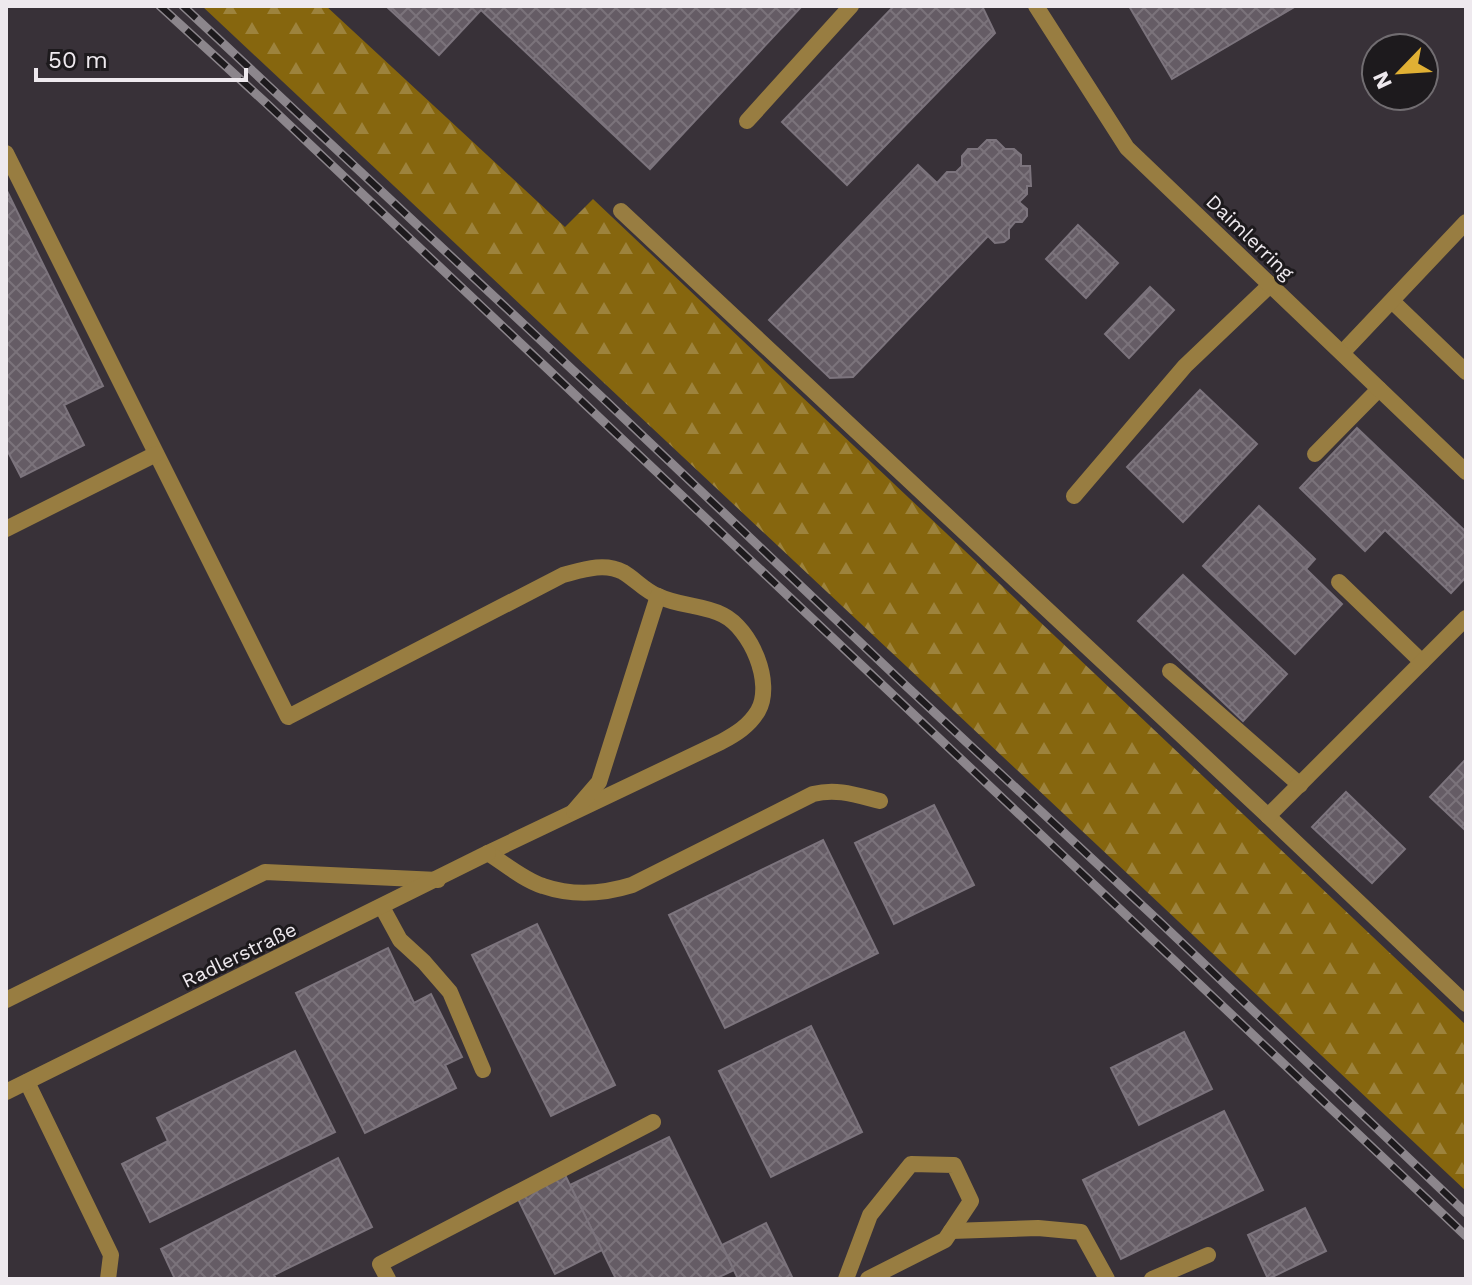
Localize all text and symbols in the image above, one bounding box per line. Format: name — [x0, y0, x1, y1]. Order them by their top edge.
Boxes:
scale bar — [36, 32, 246, 82]
north arrow — [1360, 32, 1440, 112]
text: 50 m — [48, 46, 108, 74]
text: N — [1368, 68, 1397, 93]
street label: Daimlerring — [1201, 189, 1299, 285]
street label: Radlerstraße — [178, 917, 300, 993]

